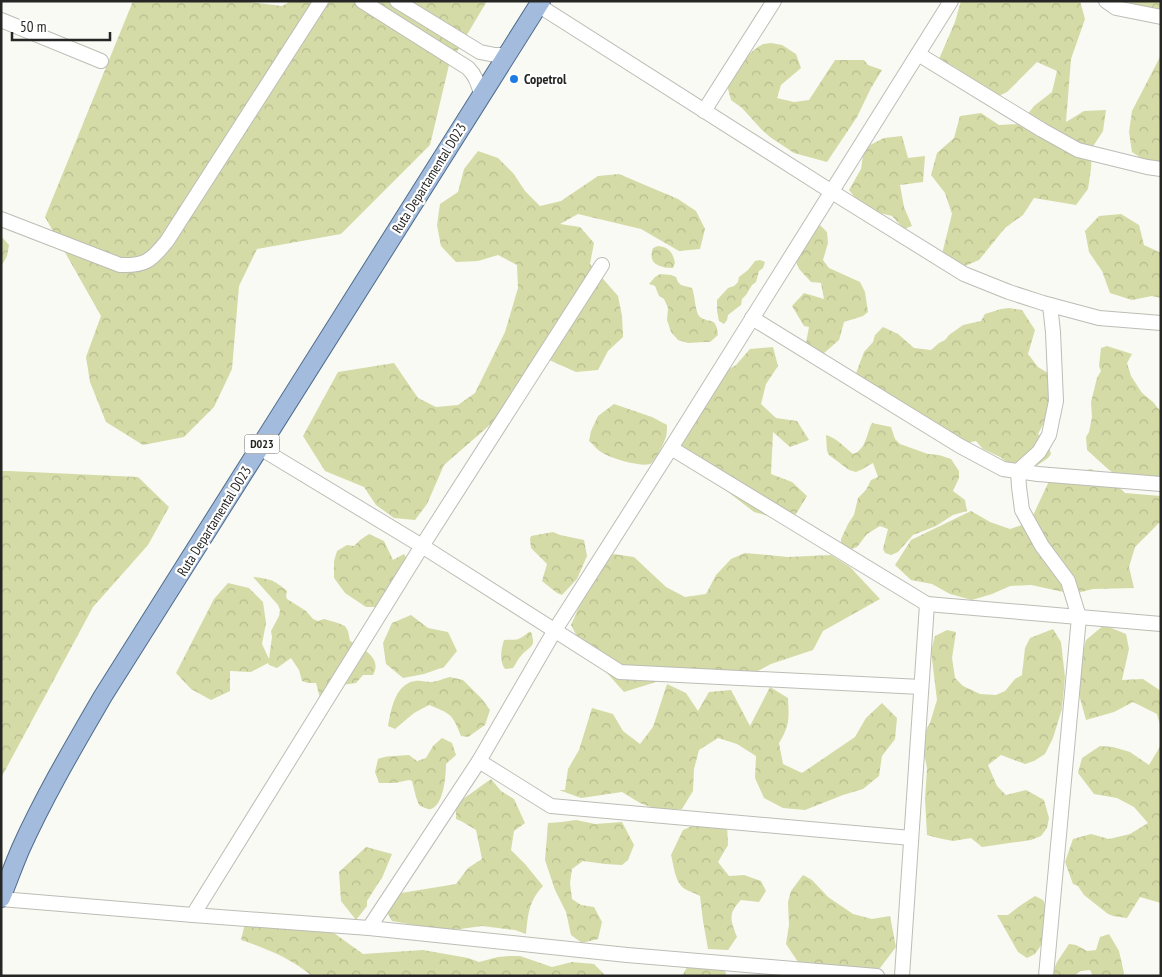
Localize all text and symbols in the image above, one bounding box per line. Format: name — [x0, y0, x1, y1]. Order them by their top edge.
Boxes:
scale bar — [12, 10, 110, 42]
text: 50 m — [20, 17, 46, 36]
place label: Copetrol — [524, 70, 567, 88]
marker: Copetrol — [508, 73, 520, 85]
street label: Ruta Departamental D023 — [388, 120, 470, 236]
road number: D023 — [244, 434, 280, 454]
street label: Ruta Departamental D023 — [173, 463, 255, 579]

